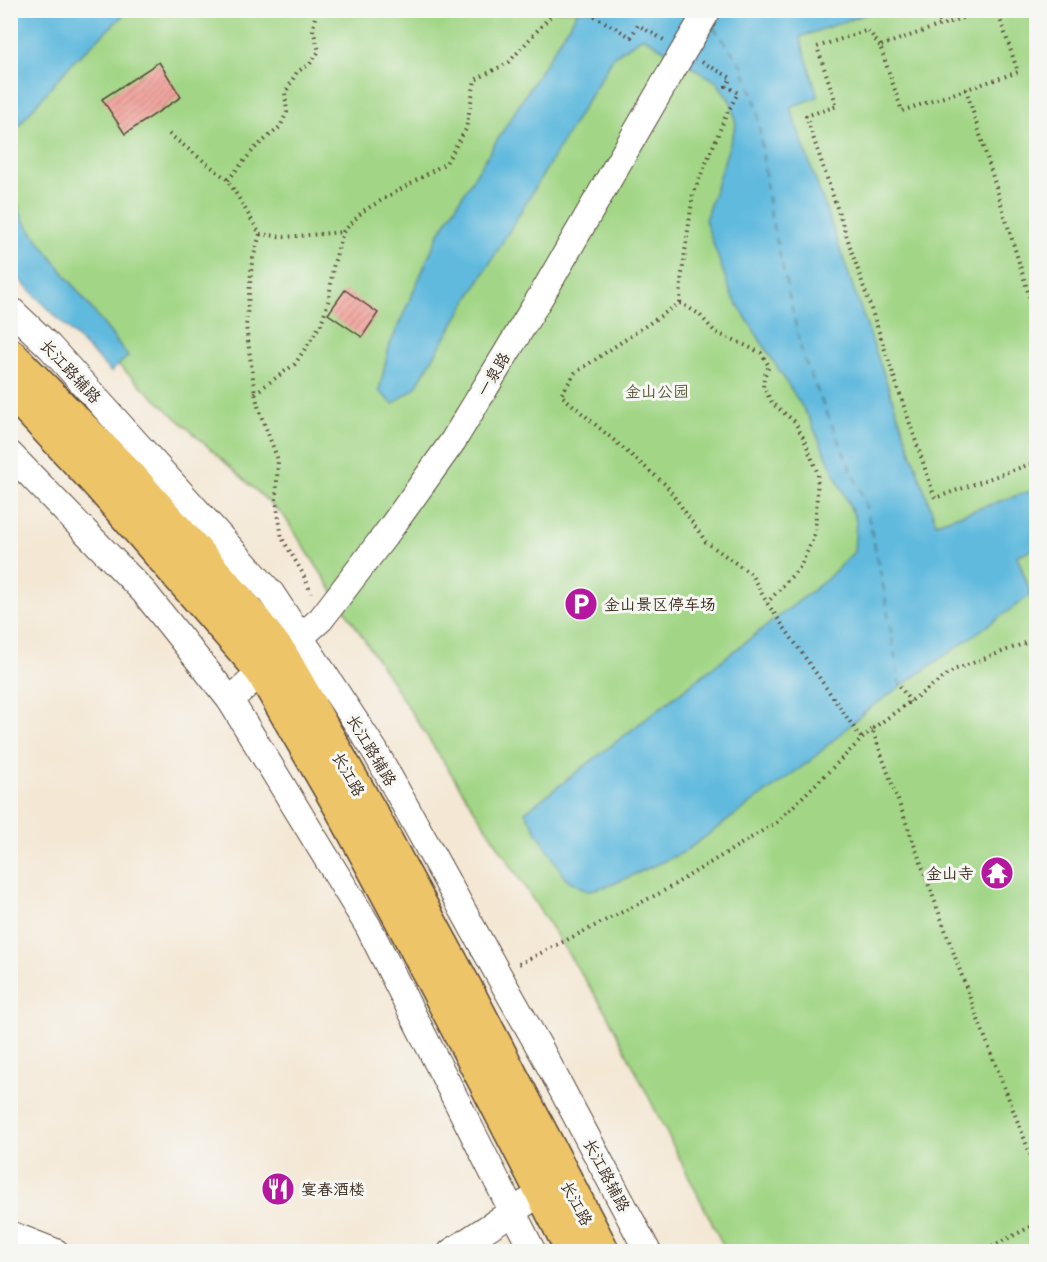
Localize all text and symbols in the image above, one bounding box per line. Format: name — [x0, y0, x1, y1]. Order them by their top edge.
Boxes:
street label: 长江路辅路 — [34, 336, 104, 409]
street label: 一泉路 — [474, 349, 517, 401]
park label: 金山公园 — [625, 384, 689, 404]
parking icon: 金山景区停车场 — [563, 586, 599, 622]
place label: 金山景区停车场 — [604, 596, 716, 617]
street label: 长江路辅路 — [343, 711, 401, 789]
street label: 长江路 — [329, 748, 369, 800]
temple icon: 金山寺 — [979, 855, 1015, 891]
place label: 金山寺 — [926, 865, 974, 886]
street label: 长江路辅路 — [577, 1136, 633, 1216]
restaurant icon: 宴春酒楼 — [260, 1171, 296, 1207]
street label: 长江路 — [554, 1178, 595, 1230]
place label: 宴春酒楼 — [301, 1181, 365, 1202]

